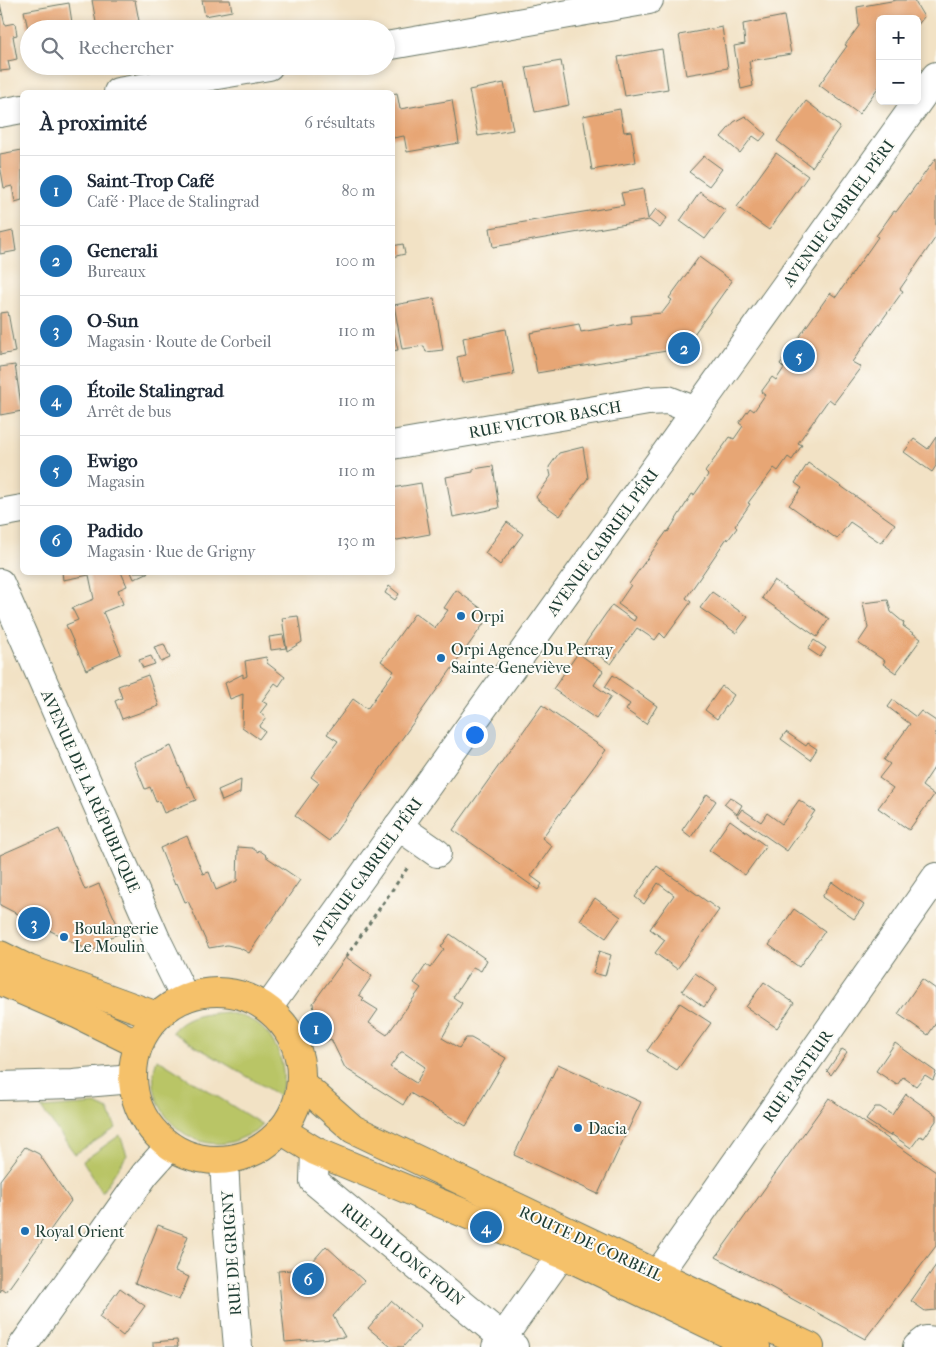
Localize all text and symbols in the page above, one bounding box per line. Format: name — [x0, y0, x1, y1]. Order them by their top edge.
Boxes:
map controls — [876, 15, 921, 105]
button: + — [876, 15, 921, 60]
search box — [20, 20, 395, 75]
icon: search — [38, 34, 66, 62]
text: Rechercher — [78, 37, 174, 59]
button: − — [876, 60, 921, 105]
text: À proximité — [40, 111, 147, 135]
text: 6 résultats — [304, 113, 375, 132]
street label: AVENUE GABRIEL PÉRI — [777, 135, 898, 291]
text: Saint-Trop Café — [87, 170, 214, 192]
text: 1 — [53, 181, 59, 200]
text: 80 m — [341, 181, 375, 200]
text: Café · Place de Stalingrad — [87, 192, 260, 211]
text: Generali — [87, 240, 158, 262]
text: 2 — [52, 251, 60, 270]
text: 100 m — [335, 251, 375, 270]
text: Bureaux — [87, 262, 146, 281]
text: O-Sun — [87, 310, 139, 332]
text: 3 — [53, 321, 59, 340]
text: 110 m — [338, 321, 375, 340]
pin: 2 — [668, 329, 700, 367]
text: Magasin · Route de Corbeil — [87, 332, 272, 351]
pin: 5 — [783, 337, 815, 375]
text: Étoile Stalingrad — [87, 380, 224, 402]
text: 4 — [51, 391, 61, 410]
text: 110 m — [338, 391, 375, 410]
street label: RUE VICTOR BASCH — [467, 397, 623, 442]
text: Arrêt de bus — [87, 402, 171, 421]
text: Ewigo — [87, 450, 138, 472]
text: 5 — [53, 461, 59, 480]
text: 110 m — [338, 461, 375, 480]
street label: AVENUE GABRIEL PÉRI — [541, 464, 662, 620]
text: Magasin — [87, 472, 145, 491]
text: Padido — [87, 520, 143, 542]
text: 6 — [52, 531, 60, 550]
text: 130 m — [337, 531, 375, 550]
text: Magasin · Rue de Grigny — [87, 542, 255, 561]
place label: Orpi — [471, 607, 505, 626]
marker: Orpi — [455, 610, 467, 622]
place label: Orpi Agence Du Perray Sainte-Geneviève — [451, 640, 614, 677]
marker: Orpi Agence Du Perray Sainte-Geneviève — [435, 652, 447, 664]
street label: AVENUE DE LA RÉPUBLIQUE — [37, 686, 145, 896]
your location — [462, 722, 488, 748]
street label: AVENUE GABRIEL PÉRI — [305, 793, 426, 949]
pin: 3 — [18, 904, 50, 942]
place label: Boulangerie Le Moulin — [74, 919, 158, 956]
marker: Boulangerie Le Moulin — [58, 931, 70, 943]
pin: 1 — [300, 1009, 332, 1047]
street label: RUE PASTEUR — [758, 1025, 837, 1126]
place label: Dacia — [588, 1119, 627, 1138]
marker: Dacia — [572, 1122, 584, 1134]
street label: RUE DE GRIGNY — [218, 1189, 245, 1316]
street label: RUE DU LONG FOIN — [337, 1199, 468, 1310]
street label: ROUTE DE CORBEIL — [516, 1202, 666, 1285]
pin: 4 — [470, 1208, 502, 1246]
place label: Royal Orient — [35, 1222, 125, 1241]
marker: Royal Orient — [19, 1225, 31, 1237]
pin: 6 — [292, 1260, 324, 1298]

